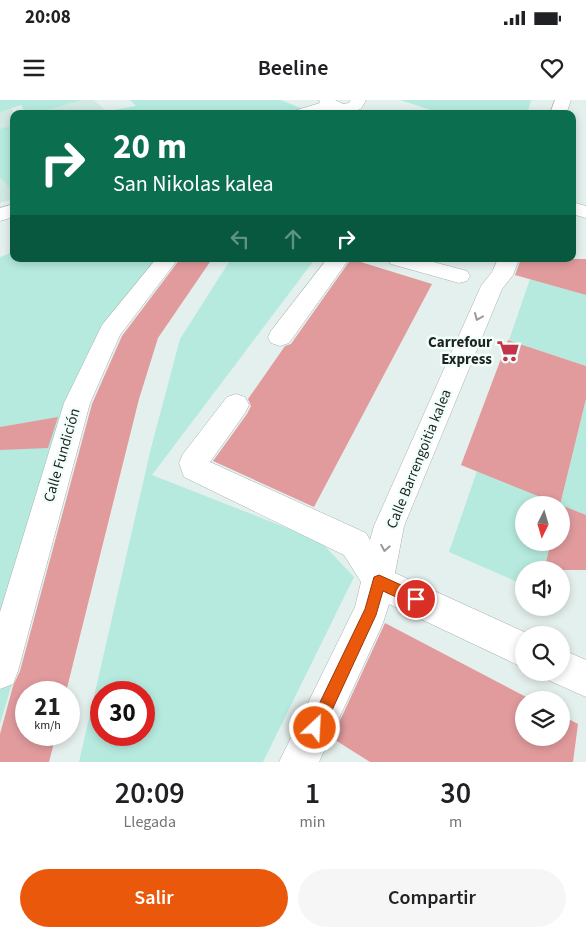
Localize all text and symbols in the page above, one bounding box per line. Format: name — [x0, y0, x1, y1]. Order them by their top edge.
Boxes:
text: 20:08 — [25, 4, 71, 31]
text: Beeline — [258, 52, 328, 84]
icon: menu — [20, 54, 48, 82]
icon: heart — [538, 54, 566, 82]
text: 20 m — [113, 122, 187, 172]
icon: right — [30, 130, 95, 195]
text: San Nikolas kalea — [113, 168, 274, 200]
icon: left — [226, 225, 254, 253]
icon: ahead — [279, 225, 307, 253]
icon: right — [332, 225, 360, 253]
one-way arrow — [474, 312, 485, 321]
place label: Carrefour Express — [428, 332, 492, 370]
supermarket icon: Carrefour Express — [495, 338, 521, 364]
street label: Calle Barrengoitia kalea — [381, 386, 457, 532]
street label: Calle Fundición — [39, 406, 85, 504]
north arrow — [515, 496, 570, 551]
map controls — [515, 496, 570, 746]
one-way arrow — [380, 544, 391, 553]
button: sound — [515, 561, 570, 616]
pin — [395, 578, 437, 620]
icon: arrive — [402, 585, 430, 613]
button: search — [515, 626, 570, 681]
speed limit sign: 30 — [90, 681, 155, 746]
text: 21 — [34, 689, 61, 725]
button: layers — [515, 691, 570, 746]
position arrow — [288, 701, 340, 753]
text: km/h — [34, 717, 61, 734]
text: 20:09 — [115, 772, 185, 815]
text: 1 — [305, 772, 320, 815]
text: 30 — [440, 772, 471, 815]
text: Llegada — [124, 811, 176, 833]
text: min — [300, 811, 325, 833]
text: m — [449, 811, 462, 833]
button: Salir — [20, 869, 288, 927]
button: Compartir — [298, 869, 566, 927]

